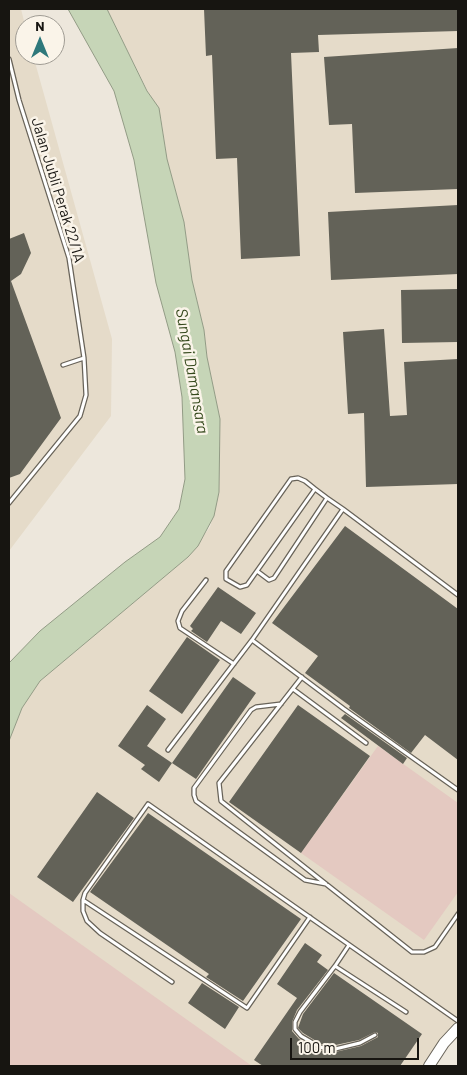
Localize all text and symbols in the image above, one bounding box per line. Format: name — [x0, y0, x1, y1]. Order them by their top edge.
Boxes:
north arrow — [15, 15, 65, 65]
text: N — [35, 17, 45, 34]
street label: Jalan Jubli Perak 22/1A — [27, 115, 89, 265]
water label: Sungai Damansara — [172, 307, 212, 435]
scale bar — [292, 1028, 421, 1060]
text: 100 m — [298, 1038, 336, 1056]

